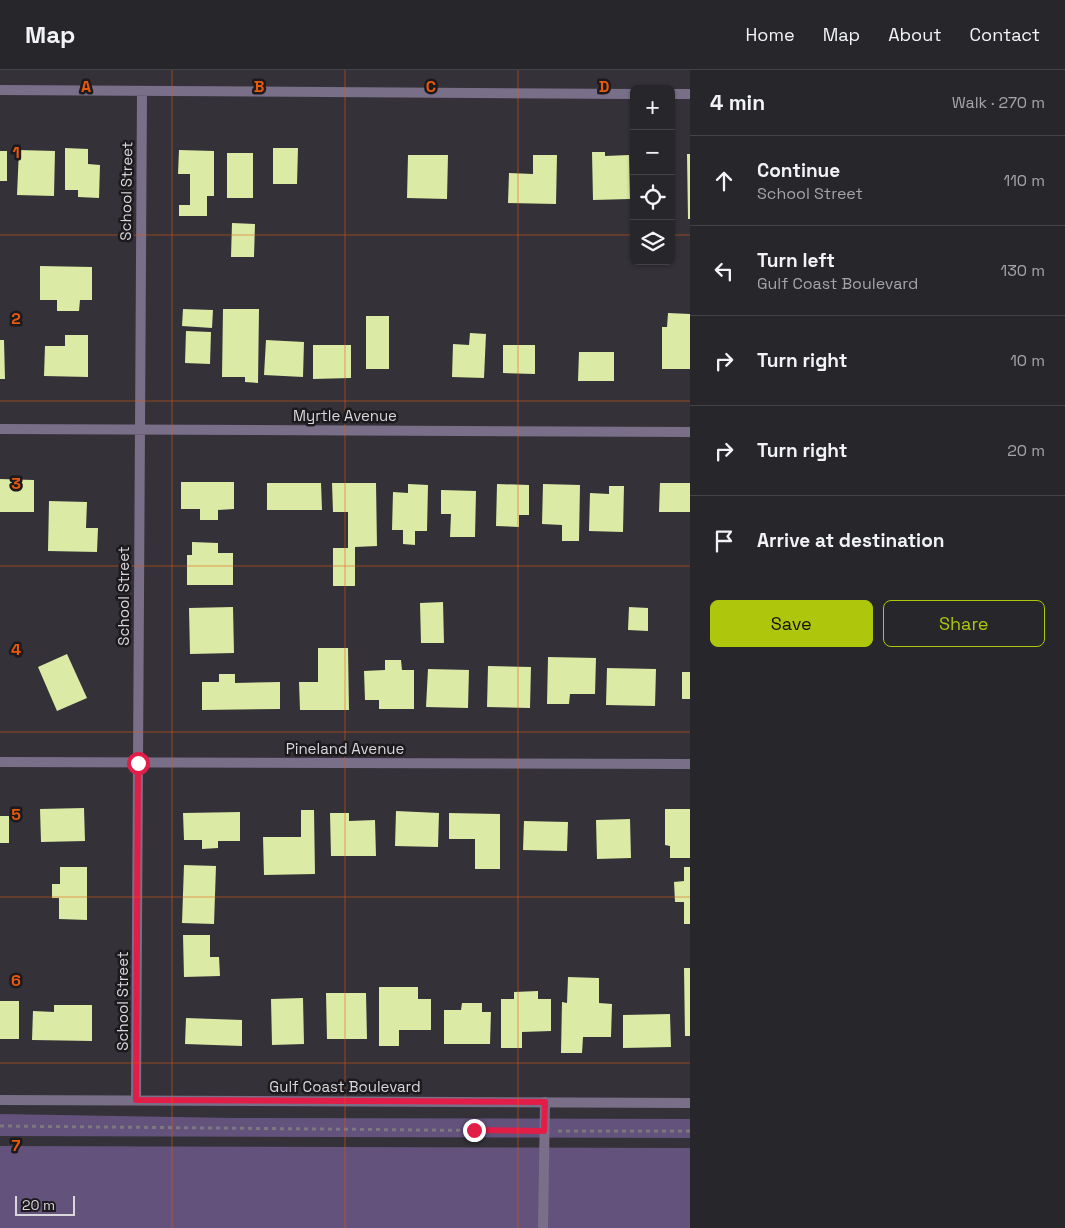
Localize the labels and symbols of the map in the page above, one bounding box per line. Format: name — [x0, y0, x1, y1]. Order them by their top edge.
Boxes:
text: A — [81, 76, 91, 97]
text: B — [254, 76, 264, 97]
text: C — [426, 76, 436, 97]
text: D — [599, 76, 609, 97]
street label: School Street — [116, 141, 136, 241]
text: 1 — [12, 142, 20, 163]
text: 2 — [11, 308, 21, 329]
street label: Myrtle Avenue — [293, 406, 397, 425]
text: 3 — [11, 473, 21, 494]
street label: School Street — [114, 546, 133, 646]
text: 4 — [11, 639, 21, 660]
street label: Pineland Avenue — [286, 739, 404, 758]
route start — [127, 752, 150, 775]
text: 5 — [11, 804, 21, 825]
street label: School Street — [113, 951, 132, 1051]
text: 6 — [11, 970, 21, 991]
street label: Gulf Coast Boulevard — [269, 1077, 421, 1096]
route end — [463, 1119, 486, 1142]
text: 7 — [12, 1135, 21, 1156]
scale bar — [15, 1193, 75, 1216]

